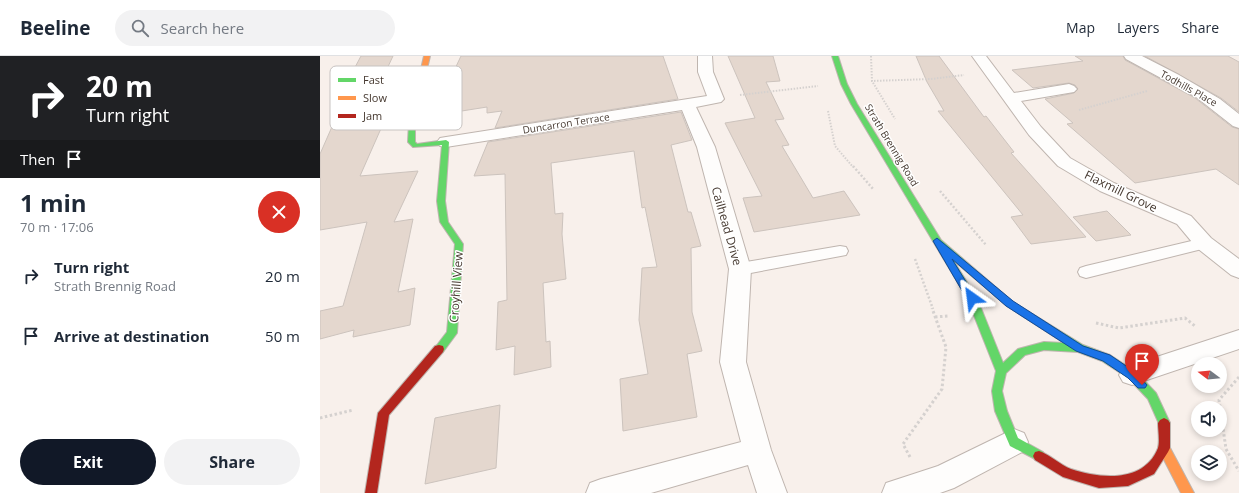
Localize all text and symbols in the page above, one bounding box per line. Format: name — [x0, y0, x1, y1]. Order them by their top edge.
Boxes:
search box — [115, 10, 395, 46]
text: Beeline — [20, 15, 91, 41]
icon: search — [129, 17, 151, 39]
text: Search here — [161, 18, 244, 38]
text: Map — [1066, 18, 1095, 37]
text: Layers — [1117, 18, 1159, 37]
text: Share — [1181, 18, 1219, 37]
legend — [330, 66, 462, 130]
text: 20 m — [86, 67, 153, 105]
street label: Todhills Place — [1158, 67, 1220, 110]
icon: right — [20, 72, 72, 124]
text: Fast — [363, 72, 384, 87]
text: Slow — [363, 90, 387, 105]
street label: Strath Brennig Road — [862, 101, 922, 189]
text: Turn right — [86, 103, 169, 127]
text: Jam — [362, 108, 382, 123]
street label: Duncarron Terrace — [521, 109, 611, 137]
icon: arrive — [63, 148, 85, 170]
text: Then — [20, 149, 55, 169]
street label: Flaxmill Grove — [1082, 166, 1160, 216]
street label: Cailhead Drive — [708, 185, 746, 267]
text: 1 min — [20, 186, 87, 219]
button: close — [258, 191, 300, 233]
text: 70 m · 17:06 — [20, 218, 94, 236]
street label: Croyhill View — [445, 250, 467, 323]
text: Turn right — [54, 257, 129, 277]
icon: right — [20, 265, 42, 287]
text: 20 m — [265, 266, 300, 286]
text: Strath Brennig Road — [54, 277, 176, 295]
position arrow — [951, 277, 993, 319]
icon: arrive — [20, 325, 42, 347]
text: Arrive at destination — [54, 326, 209, 346]
text: 50 m — [265, 326, 300, 346]
pin — [1125, 344, 1159, 385]
icon: arrive — [1131, 350, 1153, 372]
north arrow — [1191, 357, 1227, 393]
map controls — [1191, 357, 1227, 481]
button: sound — [1191, 401, 1227, 437]
button: Exit — [20, 439, 156, 485]
button: Share — [164, 439, 300, 485]
button: layers — [1191, 445, 1227, 481]

